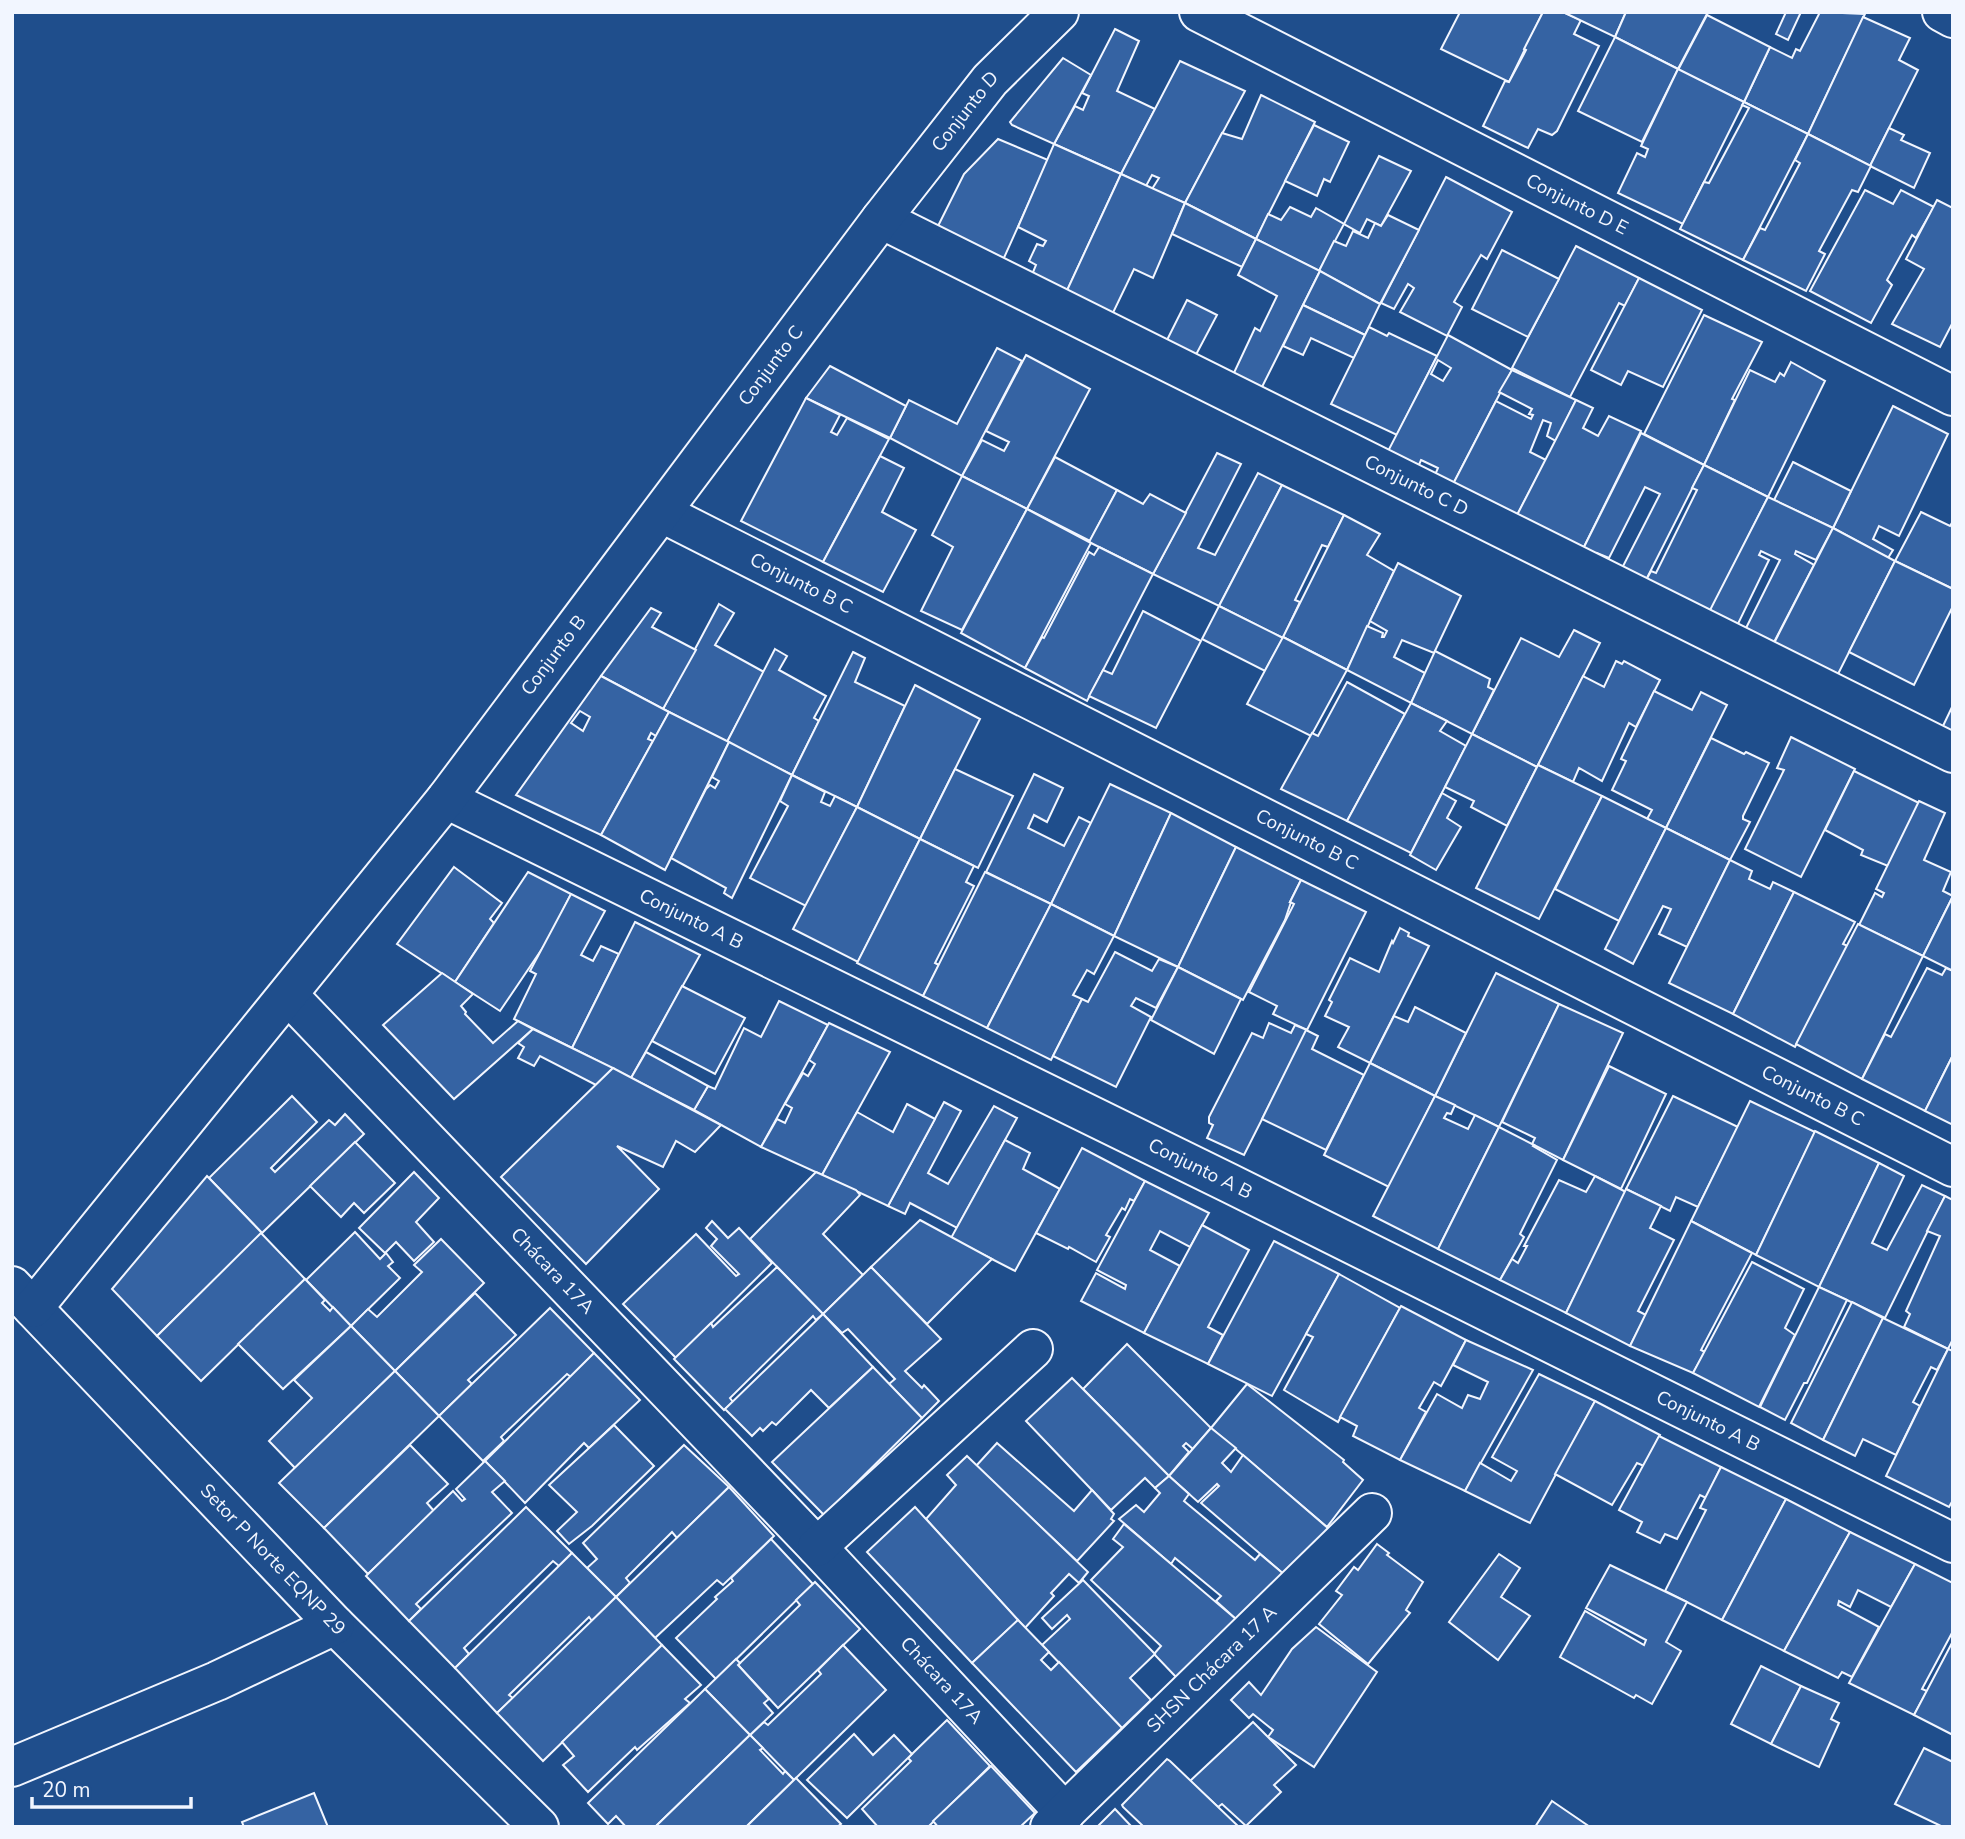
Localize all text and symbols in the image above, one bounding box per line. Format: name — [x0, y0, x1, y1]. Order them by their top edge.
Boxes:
street label: Conjunto D — [926, 65, 1005, 157]
street label: Conjunto D E — [1521, 168, 1632, 241]
street label: Conjunto C — [732, 320, 810, 411]
street label: Conjunto C D — [1360, 449, 1473, 523]
street label: Conjunto B C — [745, 547, 857, 620]
street label: Conjunto B — [515, 610, 592, 701]
street label: Conjunto B C — [1251, 803, 1363, 877]
street label: Conjunto A B — [635, 883, 748, 956]
street label: Conjunto B C — [1757, 1059, 1869, 1133]
street label: Conjunto A B — [1144, 1132, 1257, 1206]
street label: Chácara 17A — [505, 1222, 600, 1320]
street label: Conjunto A B — [1652, 1384, 1764, 1458]
street label: Setor P Norte EQNP 29 — [194, 1478, 351, 1641]
street label: SHSN Chácara 17 A — [1141, 1600, 1283, 1739]
street label: Chácara 17A — [894, 1631, 989, 1730]
scale bar — [32, 1766, 191, 1810]
text: 20 m — [42, 1776, 91, 1804]

